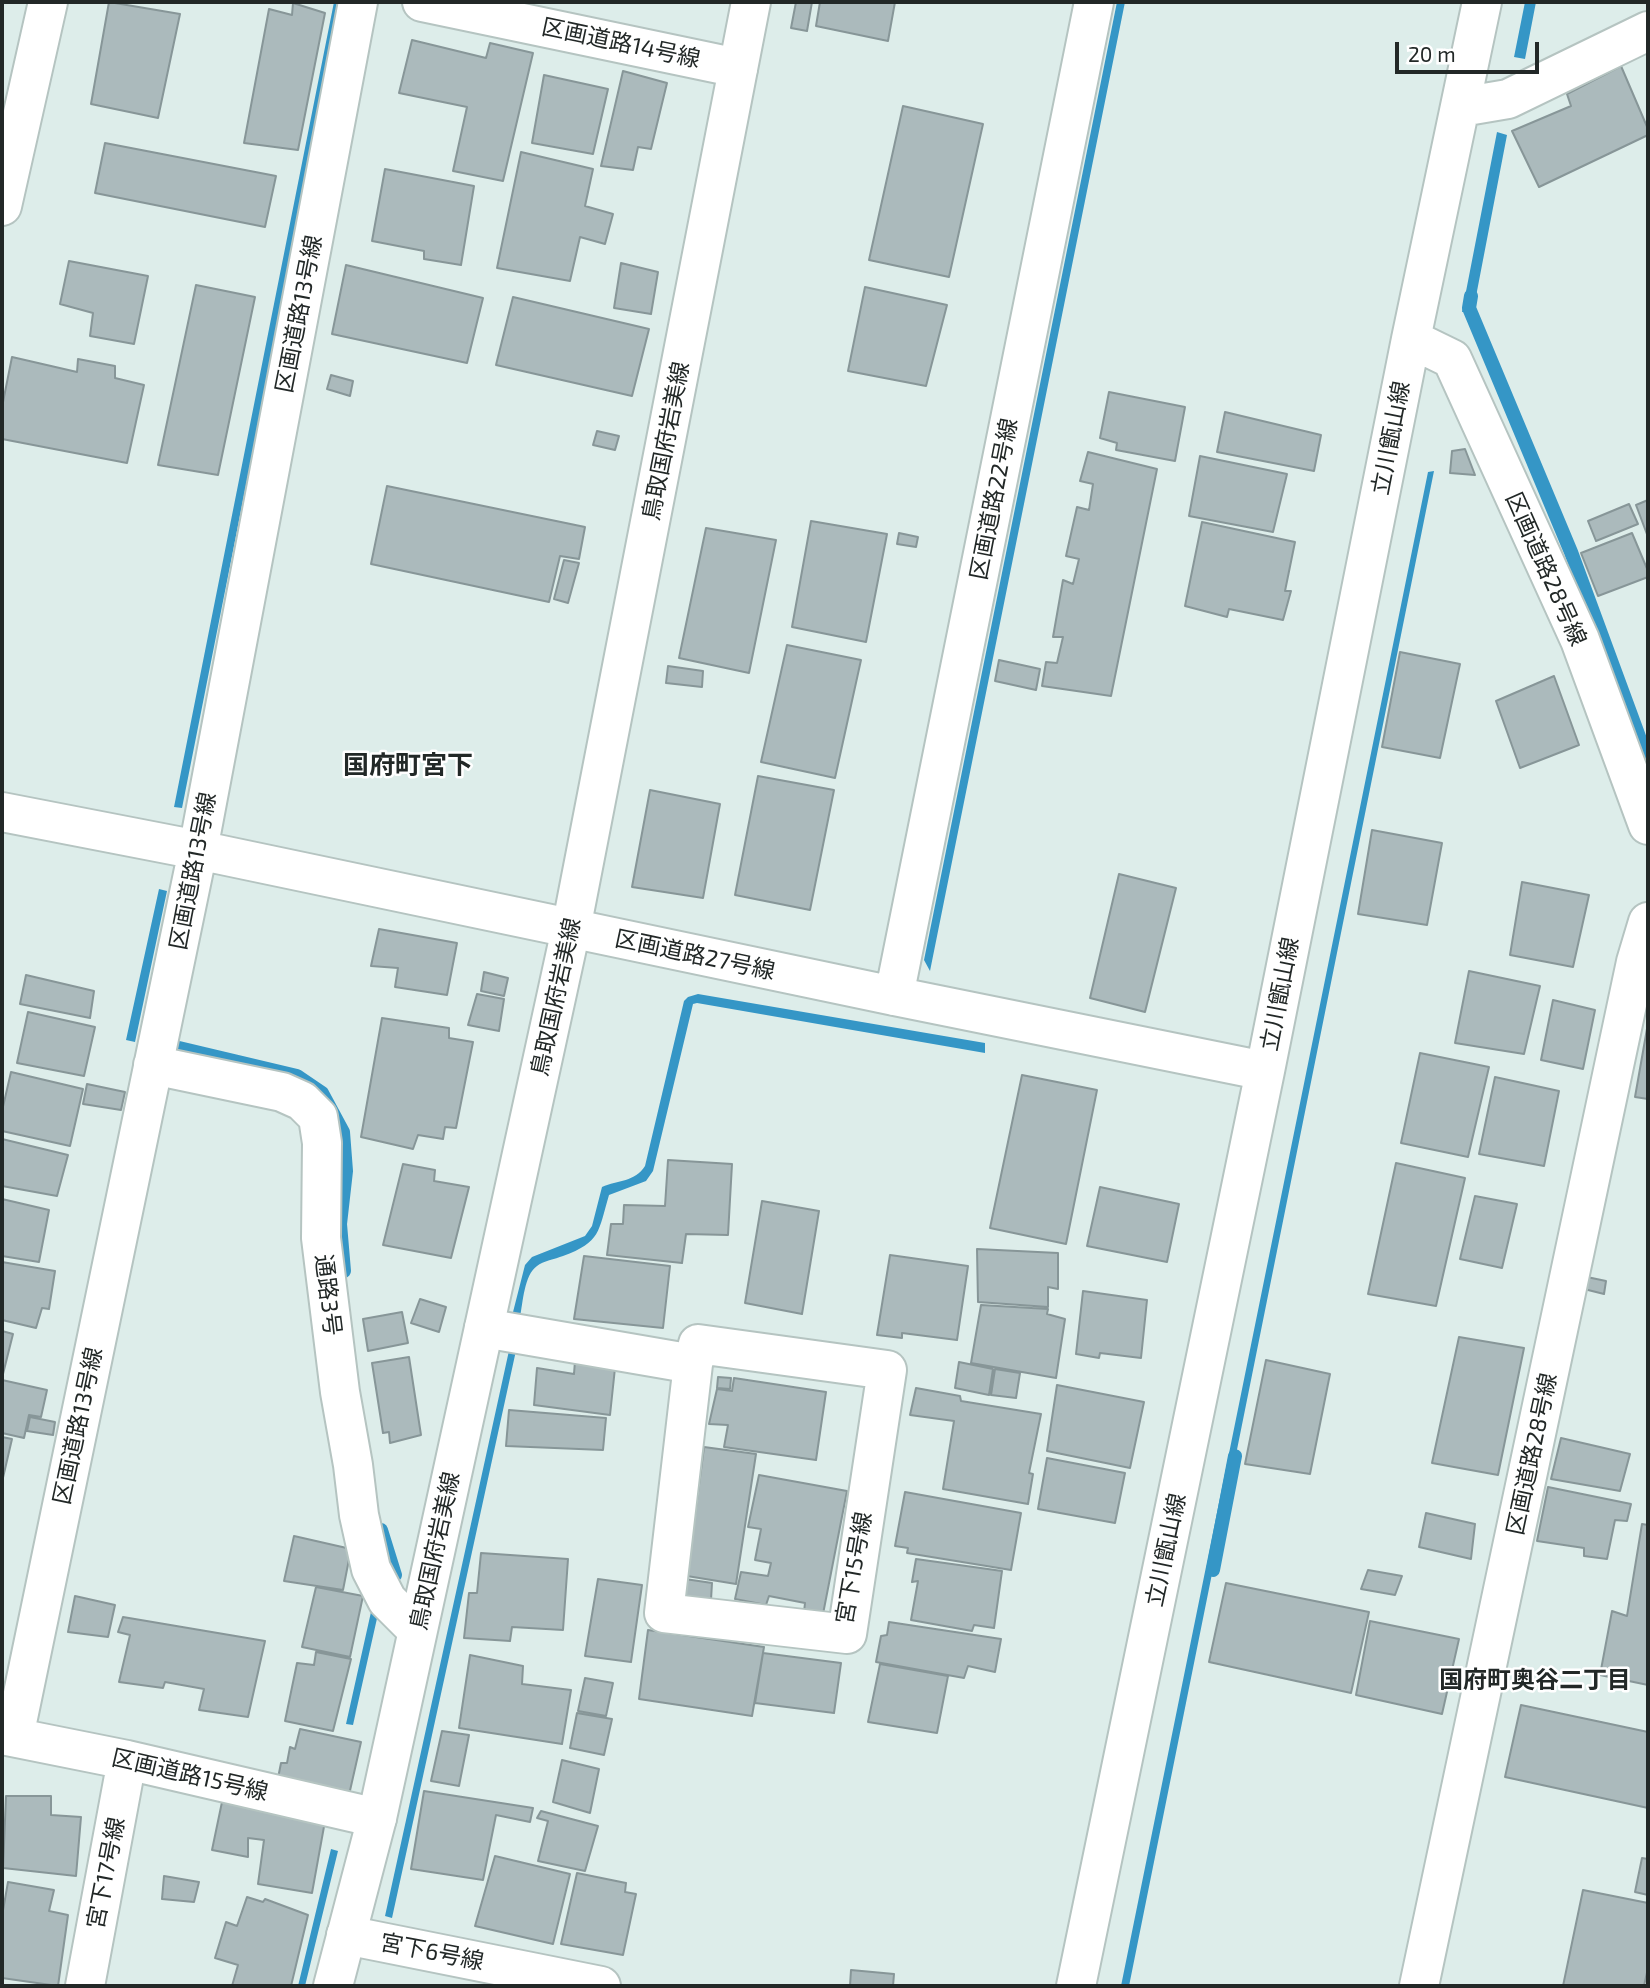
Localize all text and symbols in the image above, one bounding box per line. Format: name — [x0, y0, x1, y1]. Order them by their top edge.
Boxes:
street label: 区画道路14号線 — [539, 13, 703, 73]
scale bar — [1398, 28, 1542, 72]
text: 20 m — [1408, 41, 1456, 66]
street label: 区画道路13号線 — [270, 233, 328, 395]
street label: 鳥取国府岩美線 — [637, 359, 695, 523]
street label: 立川甑山線 — [1366, 379, 1416, 497]
street label: 区画道路22号線 — [965, 416, 1023, 582]
street label: 区画道路28号線 — [1500, 488, 1592, 650]
district label: 国府町宮下 — [343, 749, 473, 781]
street label: 区画道路13号線 — [164, 790, 222, 952]
street label: 鳥取国府岩美線 — [526, 915, 586, 1079]
street label: 区画道路27号線 — [613, 925, 777, 985]
street label: 立川甑山線 — [1255, 935, 1305, 1053]
street label: 通路3号 — [309, 1253, 347, 1337]
street label: 区画道路13号線 — [48, 1345, 108, 1507]
street label: 区画道路28号線 — [1501, 1370, 1563, 1538]
street label: 鳥取国府岩美線 — [405, 1469, 465, 1633]
street label: 立川甑山線 — [1141, 1491, 1191, 1609]
street label: 宮下15号線 — [831, 1510, 877, 1626]
district label: 国府町奥谷二丁目 — [1439, 1666, 1631, 1694]
street label: 区画道路15号線 — [109, 1744, 271, 1806]
street label: 宮下17号線 — [82, 1815, 130, 1931]
street label: 宮下6号線 — [378, 1928, 486, 1976]

